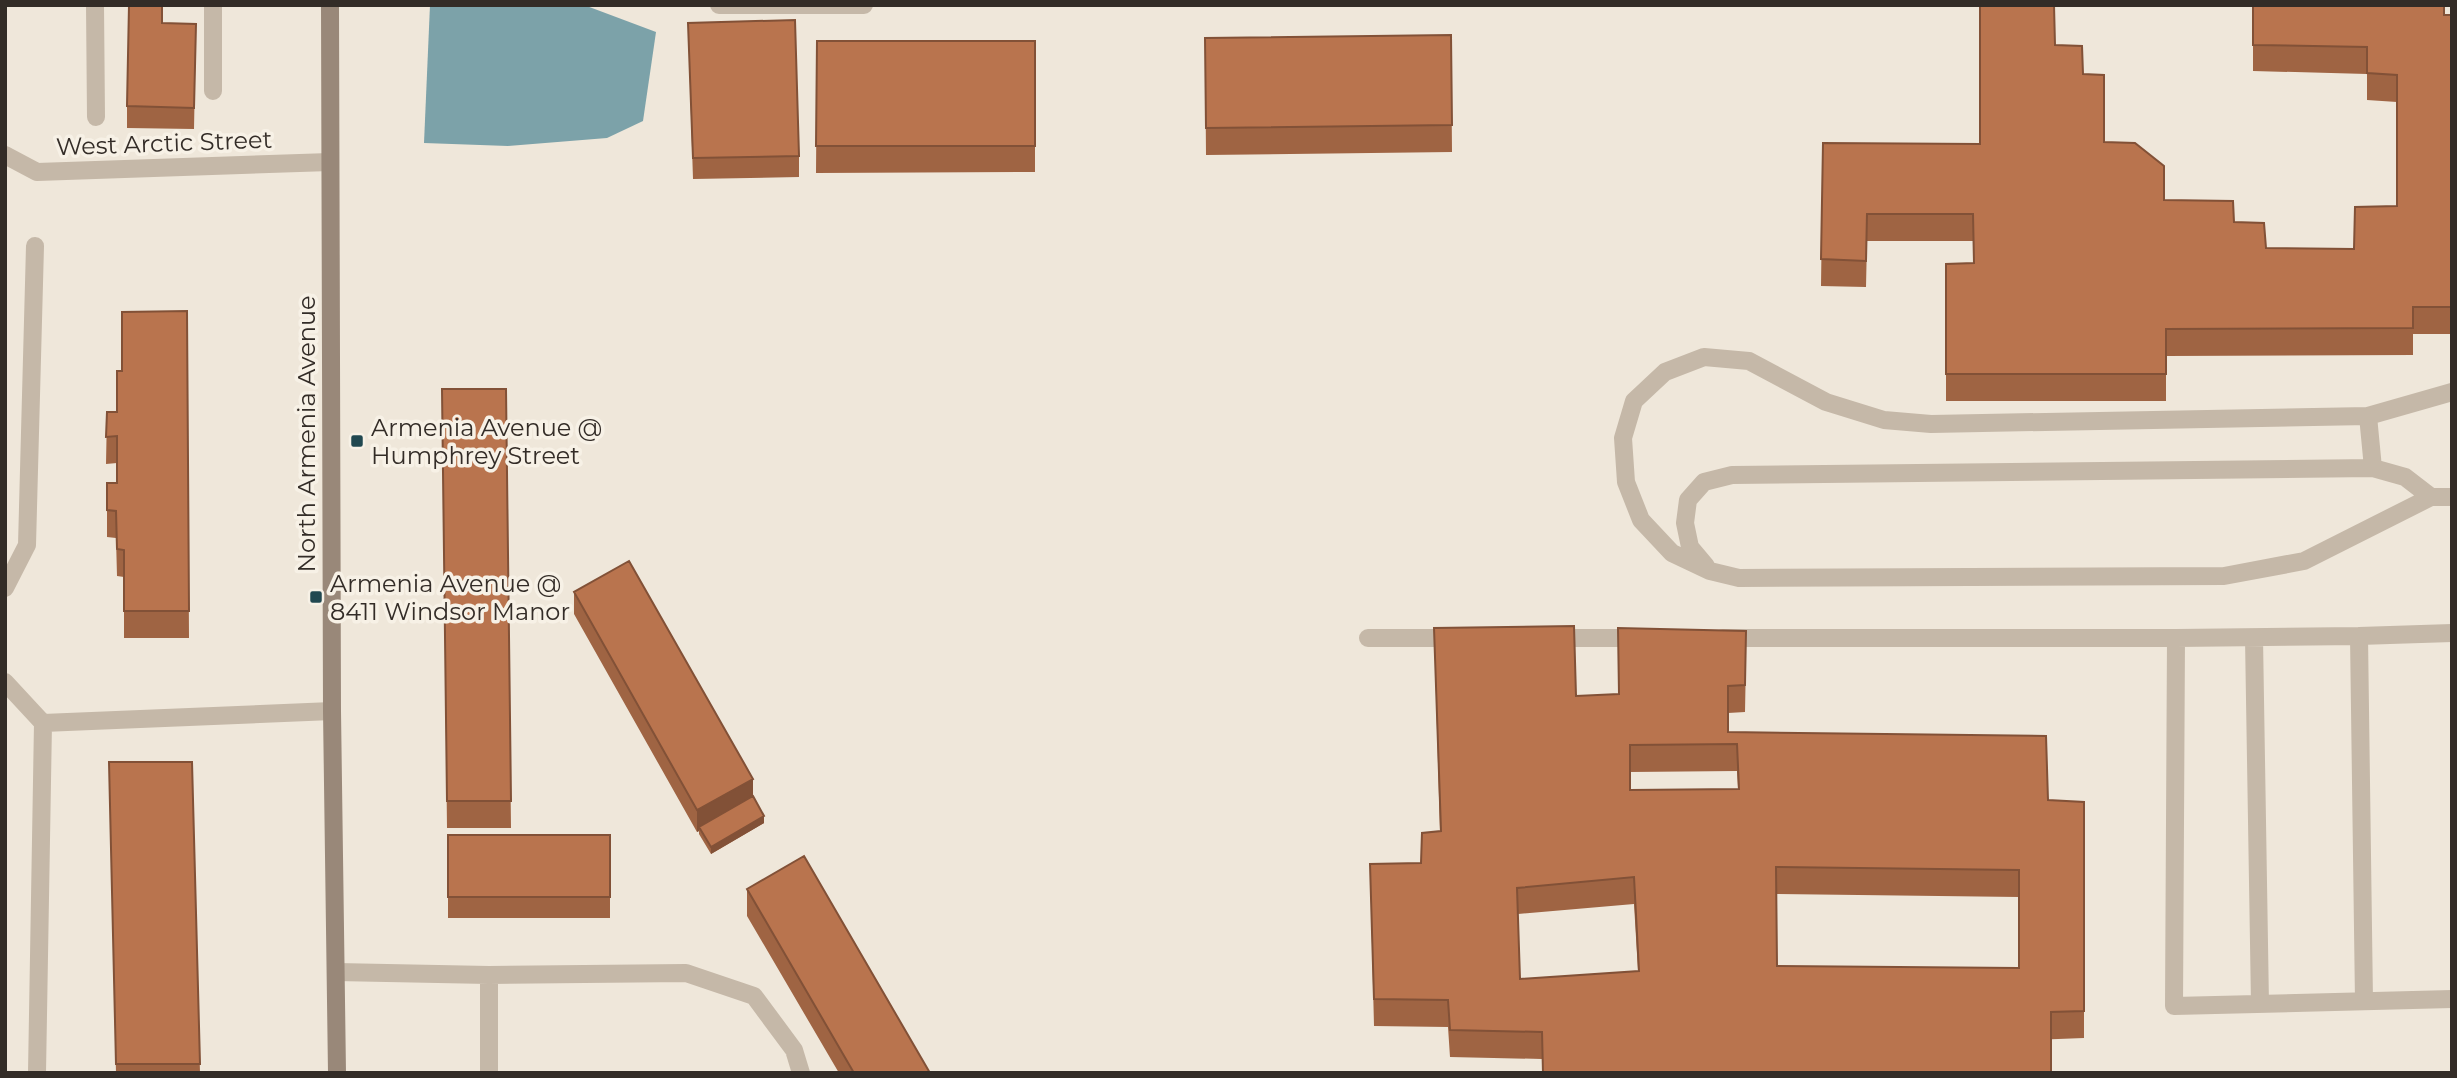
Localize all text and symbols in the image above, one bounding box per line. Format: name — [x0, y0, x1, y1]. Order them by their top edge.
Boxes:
street label: West Arctic Street — [55, 125, 273, 161]
street label: North Armenia Avenue — [292, 295, 321, 573]
place label: Armenia Avenue @ Humphrey Street — [371, 413, 602, 470]
marker: Armenia Avenue @ Humphrey Street — [349, 433, 365, 449]
place label: Armenia Avenue @ 8411 Windsor Manor — [330, 569, 570, 626]
marker: Armenia Avenue @ 8411 Windsor Manor — [308, 589, 324, 605]

